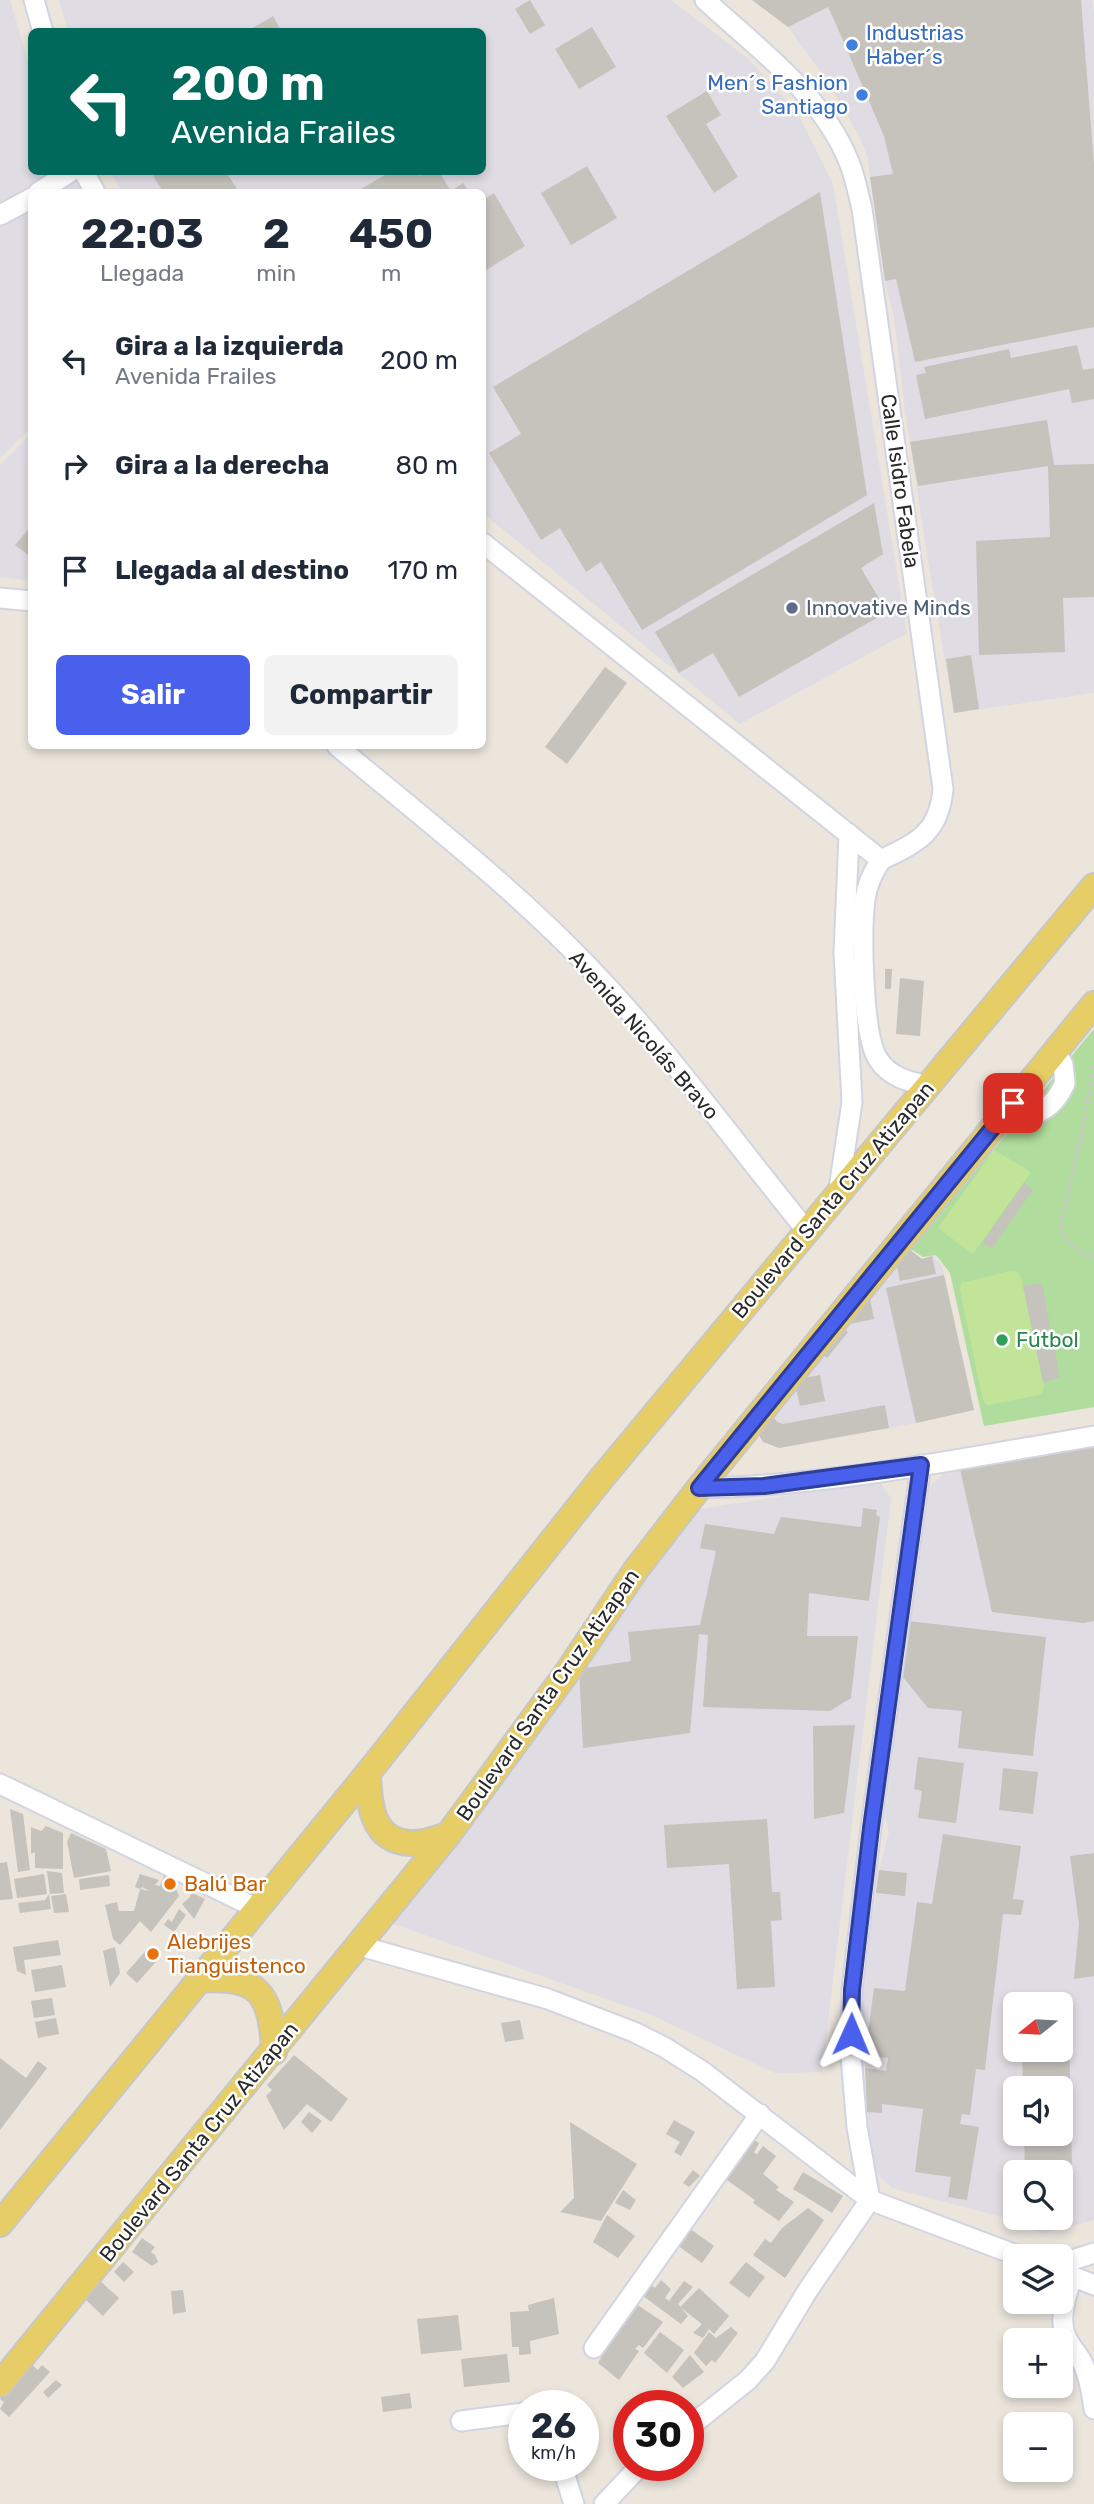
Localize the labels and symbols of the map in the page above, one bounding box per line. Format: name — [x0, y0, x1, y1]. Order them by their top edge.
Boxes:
place label: Industrias Haber´s — [866, 20, 964, 69]
marker: Industrias Haber´s — [844, 37, 860, 53]
place label: Men´s Fashion Santiago — [707, 70, 848, 119]
marker: Men´s Fashion Santiago — [854, 87, 870, 103]
street label: Calle Isidro Fabela — [876, 392, 925, 570]
place label: Innovative Minds — [806, 595, 971, 620]
marker: Innovative Minds — [784, 600, 800, 616]
street label: Avenida Nicolás Bravo — [564, 945, 725, 1124]
pin — [983, 1073, 1043, 1133]
street label: Boulevard Santa Cruz Atizapan — [726, 1076, 939, 1323]
place label: Fútbol — [1016, 1327, 1079, 1352]
marker: Fútbol — [994, 1332, 1010, 1348]
street label: Boulevard Santa Cruz Atizapan — [451, 1564, 644, 1825]
place label: Balú Bar — [184, 1871, 266, 1896]
marker: Balú Bar — [162, 1876, 178, 1892]
place label: Alebrijes Tianguistenco — [167, 1929, 306, 1978]
marker: Alebrijes Tianguistenco — [145, 1946, 161, 1962]
north arrow — [1003, 1992, 1073, 2062]
position arrow — [814, 1997, 888, 2071]
street label: Boulevard Santa Cruz Atizapan — [94, 2017, 303, 2267]
speed limit sign: 30 — [613, 2390, 704, 2481]

